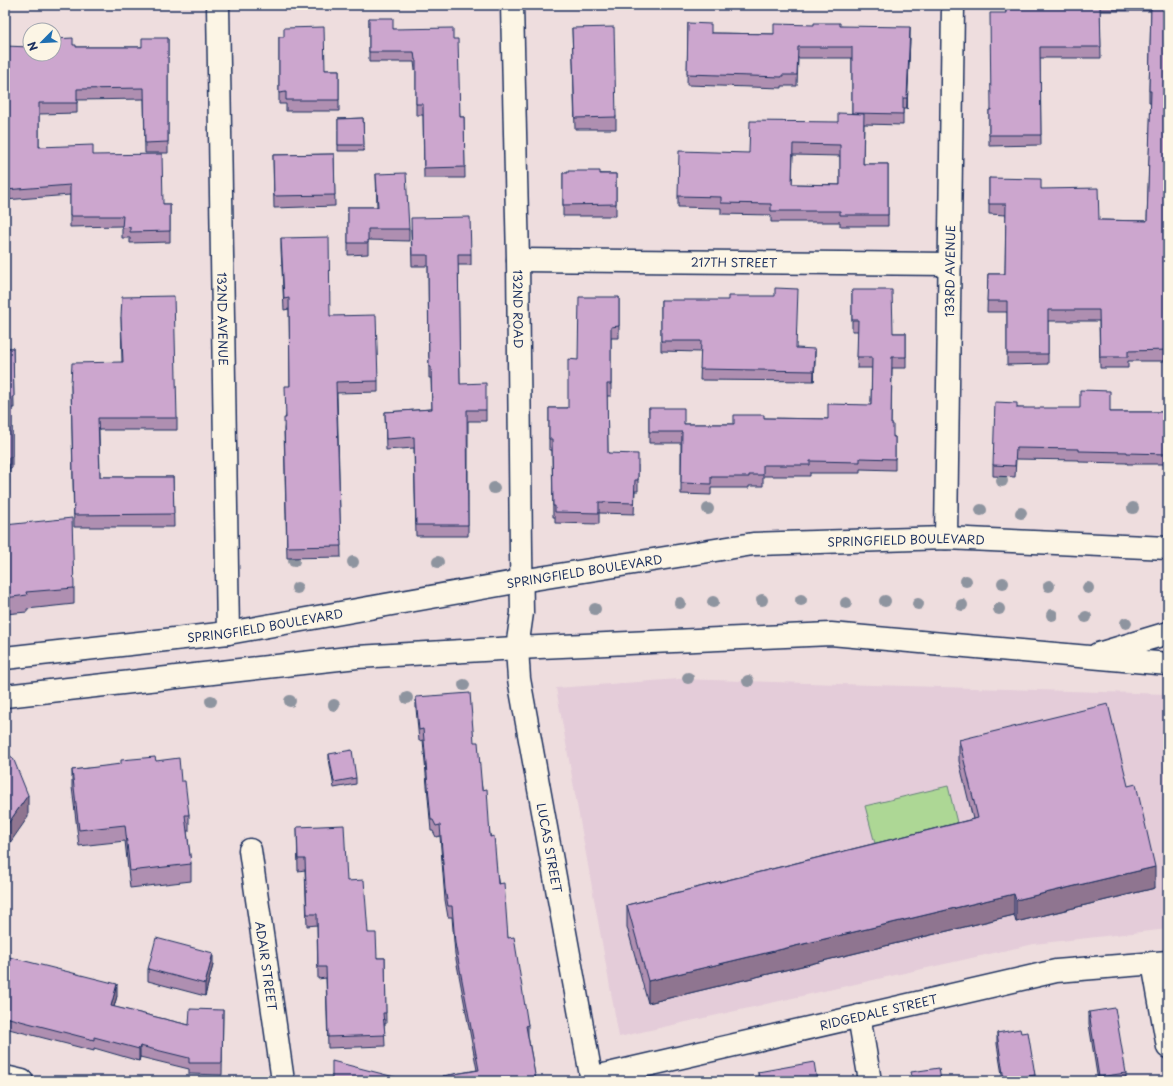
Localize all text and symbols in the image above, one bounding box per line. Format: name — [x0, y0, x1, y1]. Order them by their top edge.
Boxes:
north arrow — [22, 22, 62, 62]
text: N — [23, 39, 42, 54]
street label: 133RD AVENUE — [940, 225, 959, 317]
street label: 217TH STREET — [691, 253, 778, 271]
street label: 132ND ROAD — [509, 269, 528, 348]
street label: 132ND AVENUE — [213, 272, 233, 366]
street label: SPRINGFIELD BOULEVARD — [827, 529, 985, 551]
street label: SPRINGFIELD BOULEVARD — [505, 550, 664, 592]
street label: SPRINGFIELD BOULEVARD — [186, 604, 344, 647]
street label: LUCAS STREET — [533, 801, 567, 895]
street label: ADAIR STREET — [251, 920, 282, 1012]
street label: RIDGEDALE STREET — [818, 989, 940, 1034]

